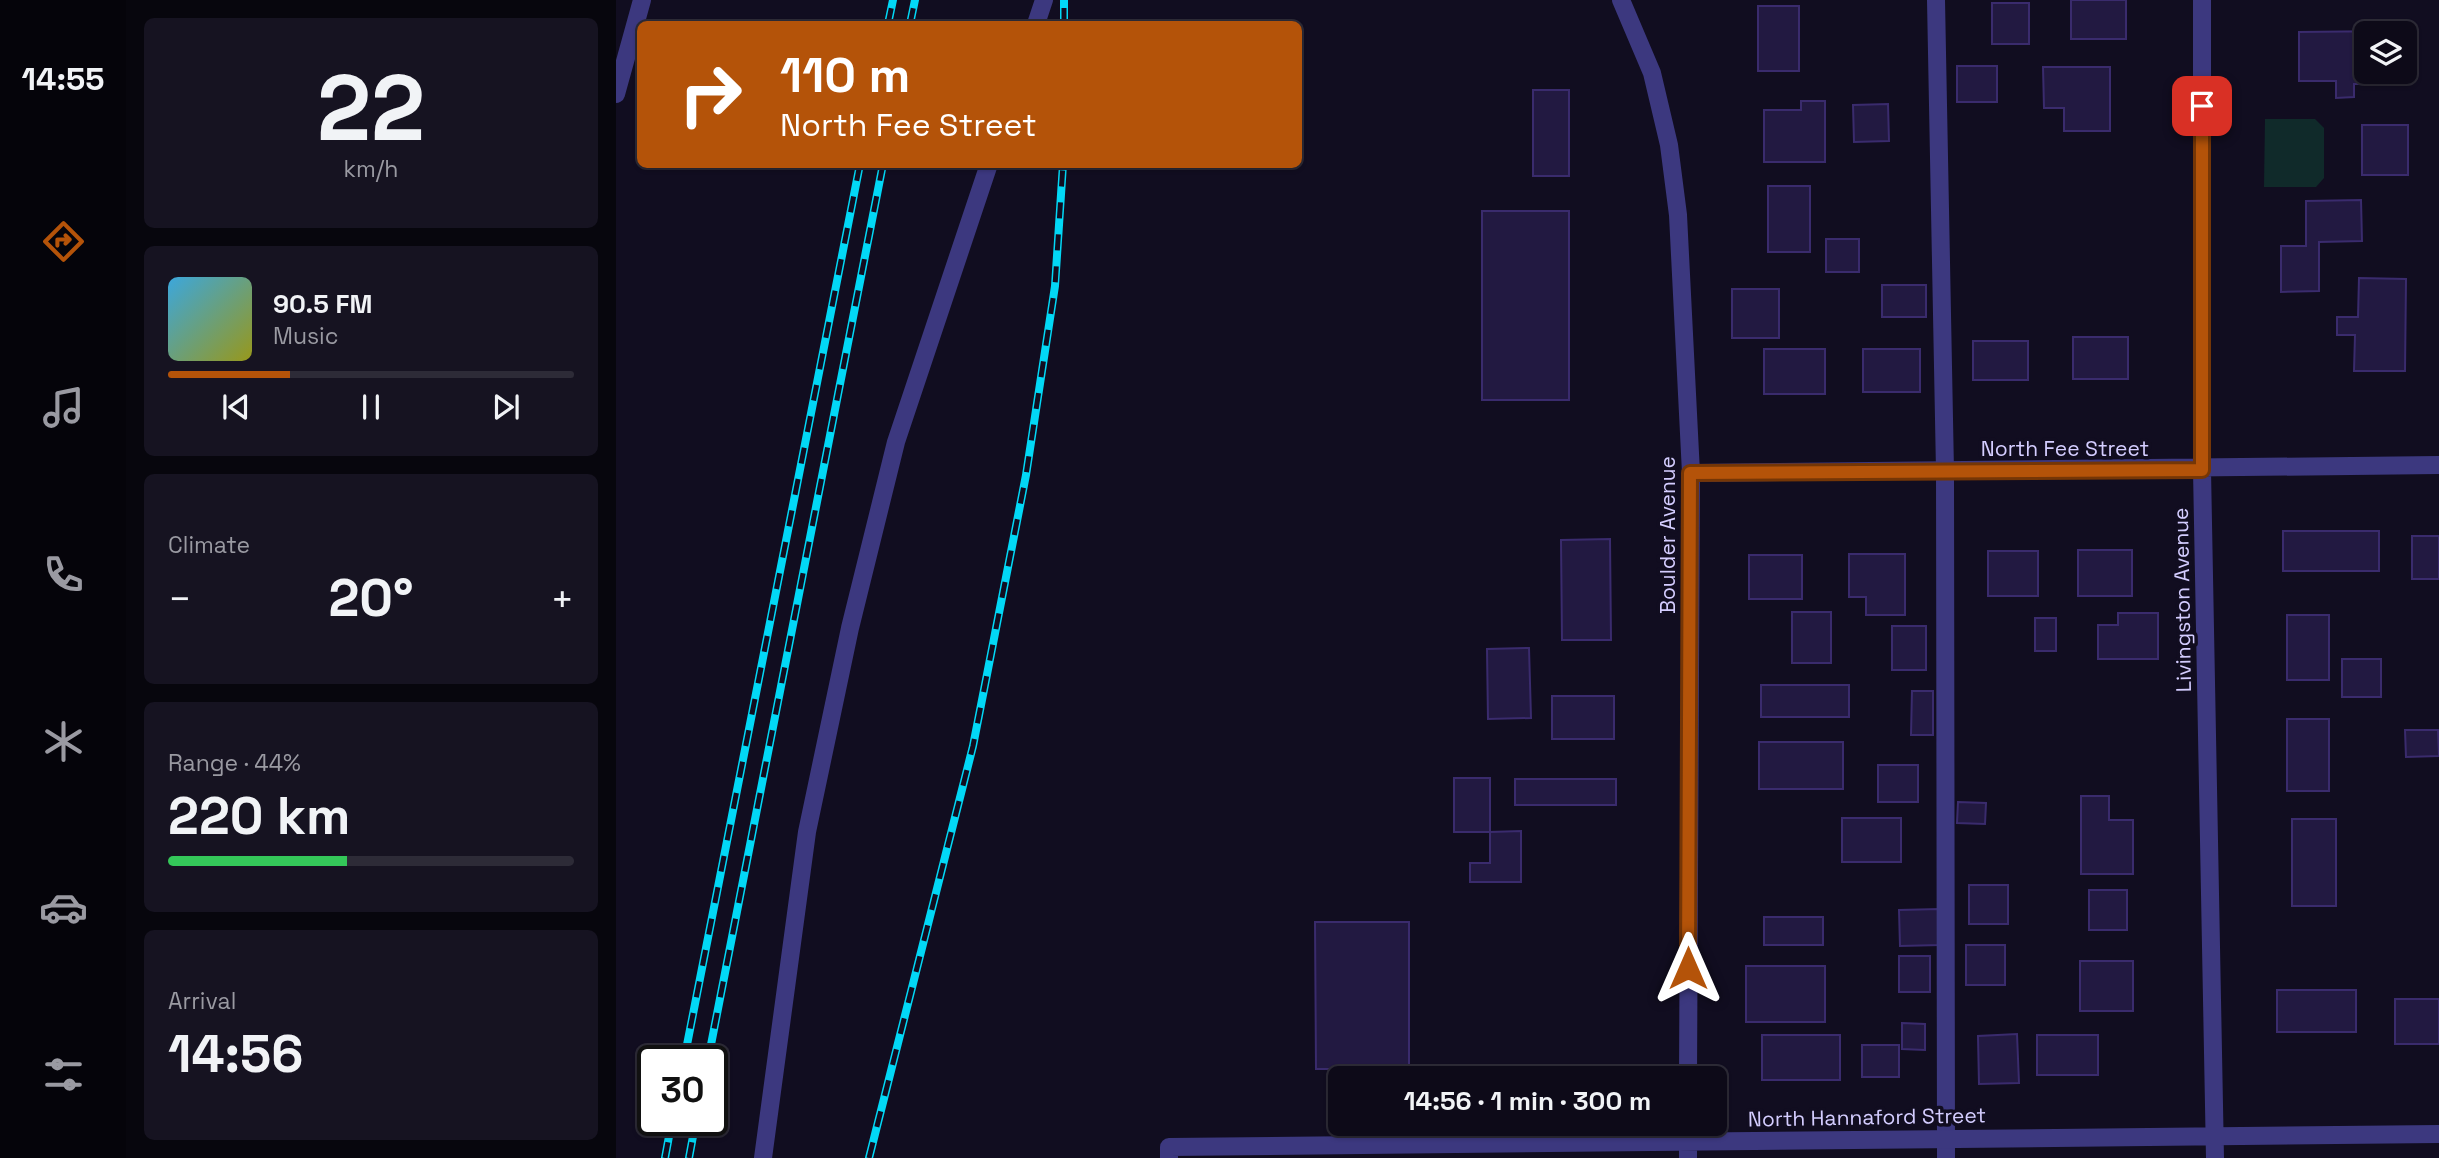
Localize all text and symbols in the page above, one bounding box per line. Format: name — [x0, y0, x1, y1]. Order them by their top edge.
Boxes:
map controls — [2354, 21, 2417, 84]
button: layers — [2354, 21, 2417, 84]
text: 110 m — [780, 44, 910, 106]
icon: right — [665, 49, 756, 140]
text: 22 — [317, 50, 425, 167]
text: 14:55 — [22, 59, 104, 99]
pin — [2172, 76, 2232, 136]
icon: arrive — [2183, 87, 2221, 125]
text: North Fee Street — [780, 105, 1037, 145]
text: km/h — [344, 154, 398, 184]
icon: directions — [39, 217, 88, 266]
text: 90.5 FM — [273, 287, 372, 321]
text: Music — [273, 321, 338, 351]
icon: music — [39, 383, 88, 432]
icon: previous — [217, 388, 255, 426]
icon: pause — [352, 388, 390, 426]
icon: next — [487, 388, 525, 426]
street label: North Fee Street — [1981, 435, 2149, 462]
street label: Boulder Avenue — [1654, 456, 1681, 614]
street label: Livingston Avenue — [2167, 507, 2197, 693]
text: Climate — [168, 530, 250, 560]
icon: phone — [39, 550, 88, 599]
text: 20° — [328, 565, 414, 631]
text: − — [168, 575, 192, 623]
text: + — [550, 575, 574, 623]
icon: climate — [39, 717, 88, 766]
text: Range · 44% — [168, 748, 301, 778]
text: 220 km — [168, 783, 350, 849]
icon: car — [39, 883, 88, 932]
position arrow — [1651, 931, 1725, 1005]
text: Arrival — [168, 986, 236, 1016]
text: 14:56 — [168, 1021, 303, 1087]
speed limit sign: 30 — [637, 1045, 728, 1136]
icon: filters — [39, 1050, 88, 1099]
text: 14:56 · 1 min · 300 m — [1404, 1084, 1651, 1118]
street label: North Hannaford Street — [1748, 1101, 1986, 1133]

